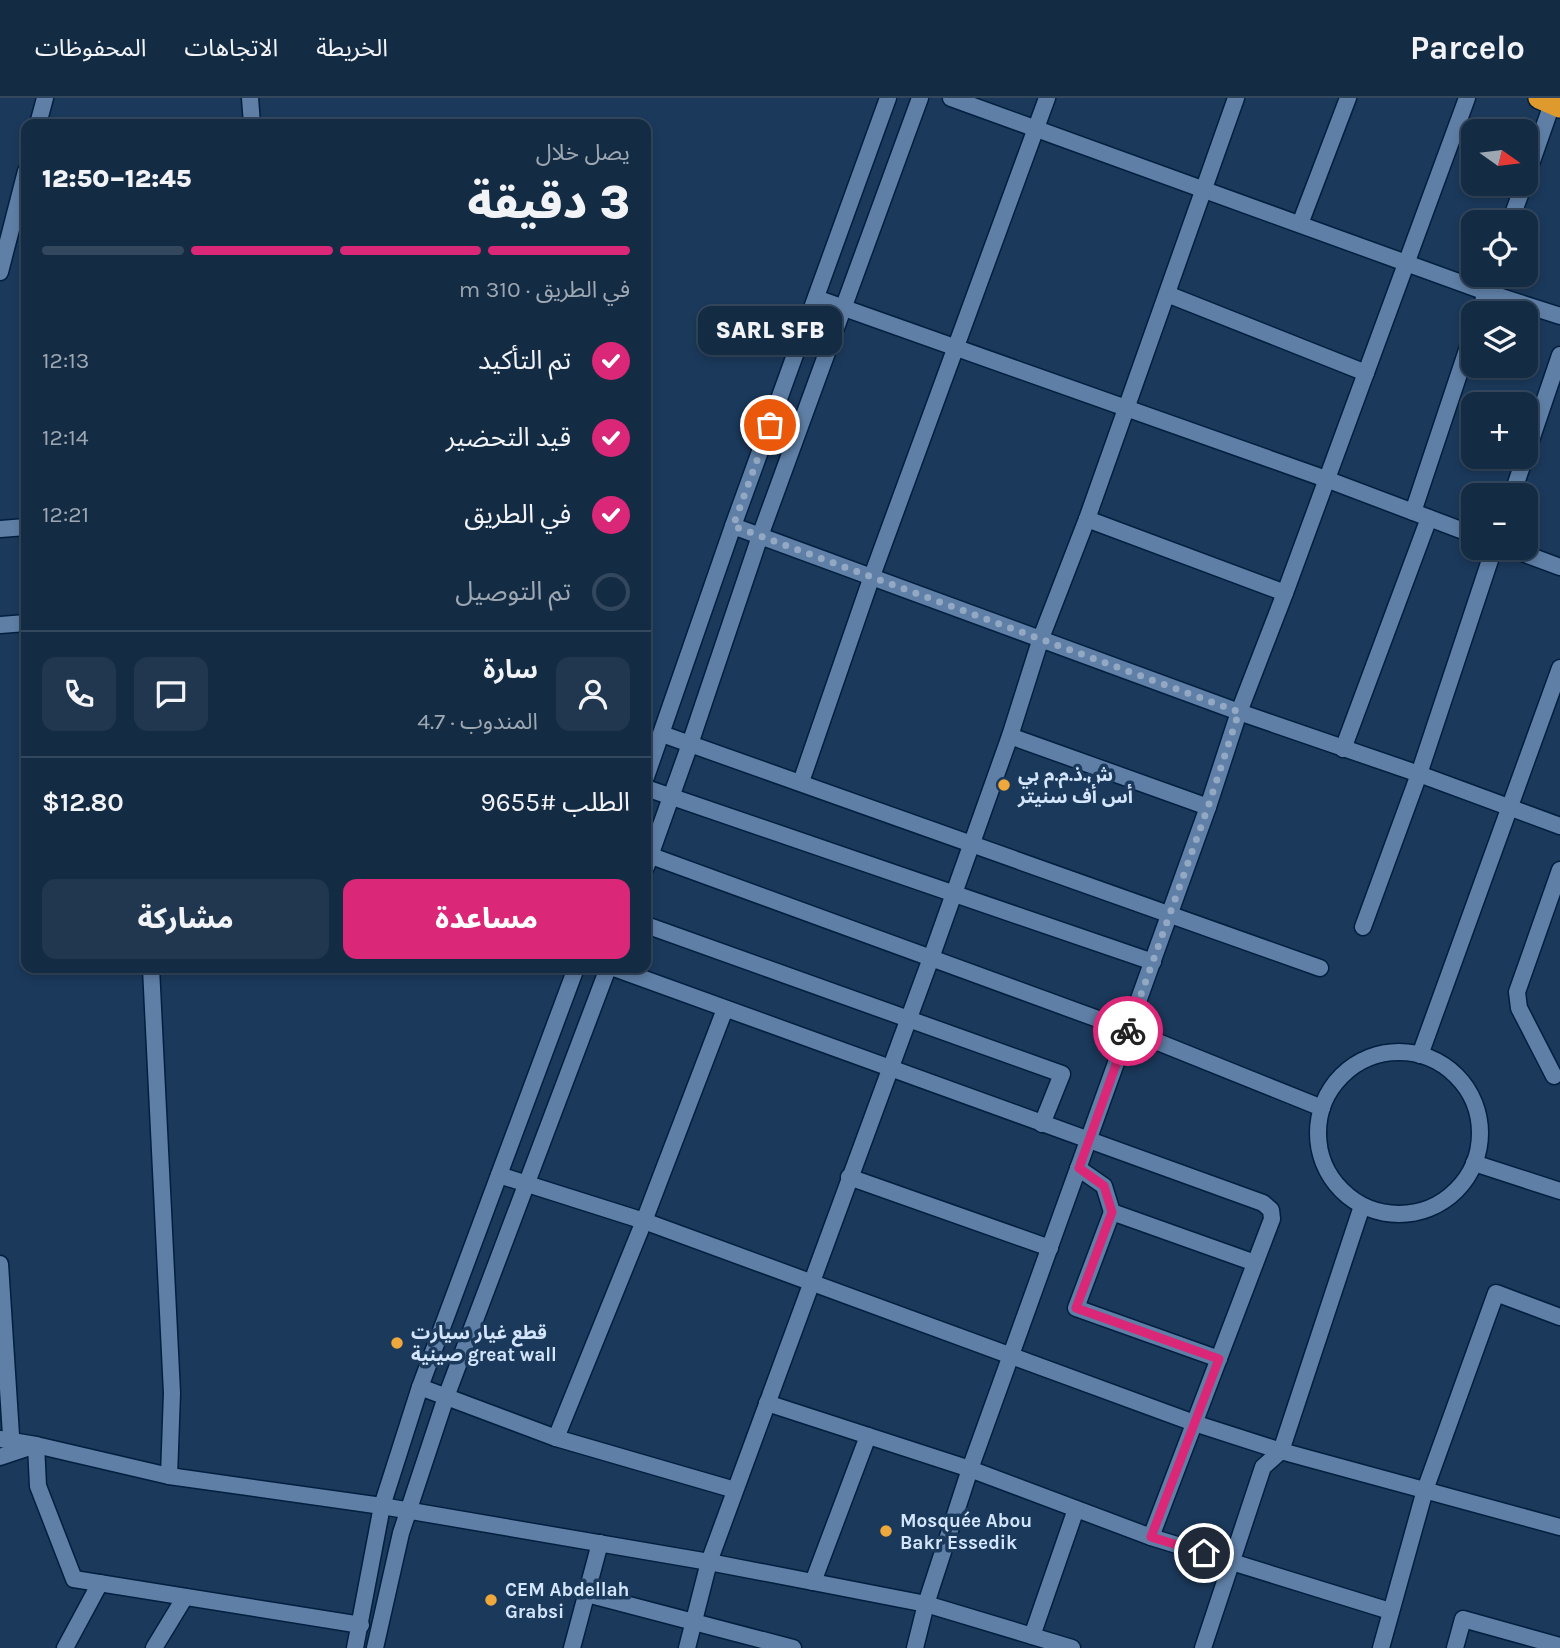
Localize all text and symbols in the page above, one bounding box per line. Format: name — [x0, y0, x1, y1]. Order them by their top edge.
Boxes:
text: Parcelo — [1410, 29, 1525, 67]
text: المحفوظات — [35, 34, 146, 62]
text: الاتجاهات — [184, 34, 278, 62]
text: الخريطة — [316, 34, 388, 62]
north arrow — [1461, 119, 1538, 196]
map controls — [1461, 119, 1538, 560]
text: يصل خلال — [536, 139, 630, 166]
text: 12:45–12:50 — [42, 163, 191, 194]
text: 3 دقيقة — [467, 176, 630, 230]
button: locate — [1461, 210, 1538, 287]
text: في الطريق · 310 m — [459, 276, 630, 303]
button: layers — [1461, 301, 1538, 378]
callout: SARL SFB — [698, 306, 842, 355]
text: SARL SFB — [716, 317, 824, 344]
icon: check — [592, 342, 630, 380]
text: تم التأكيد — [478, 345, 571, 376]
text: 12:13 — [42, 347, 89, 374]
button: + — [1461, 392, 1538, 469]
pin — [740, 395, 800, 455]
icon: bag — [751, 406, 789, 444]
icon: check — [592, 419, 630, 457]
text: قيد التحضير — [446, 422, 571, 453]
text: 12:14 — [42, 424, 89, 451]
button: − — [1461, 483, 1538, 560]
icon: check — [592, 496, 630, 534]
text: في الطريق — [464, 499, 571, 530]
text: 12:21 — [42, 501, 89, 528]
text: تم التوصيل — [455, 576, 571, 607]
text: سارة — [483, 654, 538, 685]
button: phone — [42, 657, 116, 731]
button: chat — [134, 657, 208, 731]
button: person — [556, 657, 630, 731]
text: المندوب · 4.7 — [417, 708, 538, 735]
place label: ش.ذ.م.م بي أس أف سنيتر — [1017, 764, 1133, 808]
marker: ش.ذ.م.م بي أس أف سنيتر — [996, 777, 1012, 793]
text: $12.80 — [42, 787, 124, 818]
text: الطلب #9655 — [481, 787, 630, 818]
button: مشاركة — [42, 879, 329, 959]
button: مساعدة — [343, 879, 630, 959]
courier — [1093, 996, 1163, 1066]
icon: bike — [1109, 1012, 1147, 1050]
place label: قطع غيار سيارت صينية great wall — [411, 1322, 557, 1366]
marker: قطع غيار سيارت صينية great wall — [389, 1335, 405, 1351]
place label: Mosquée Abou Bakr Essedik — [900, 1510, 1032, 1554]
marker: Mosquée Abou Bakr Essedik — [878, 1523, 894, 1539]
pin — [1174, 1523, 1234, 1583]
icon: home — [1185, 1534, 1223, 1572]
place label: CEM Abdellah Grabsi — [505, 1579, 629, 1623]
marker: CEM Abdellah Grabsi — [483, 1592, 499, 1608]

